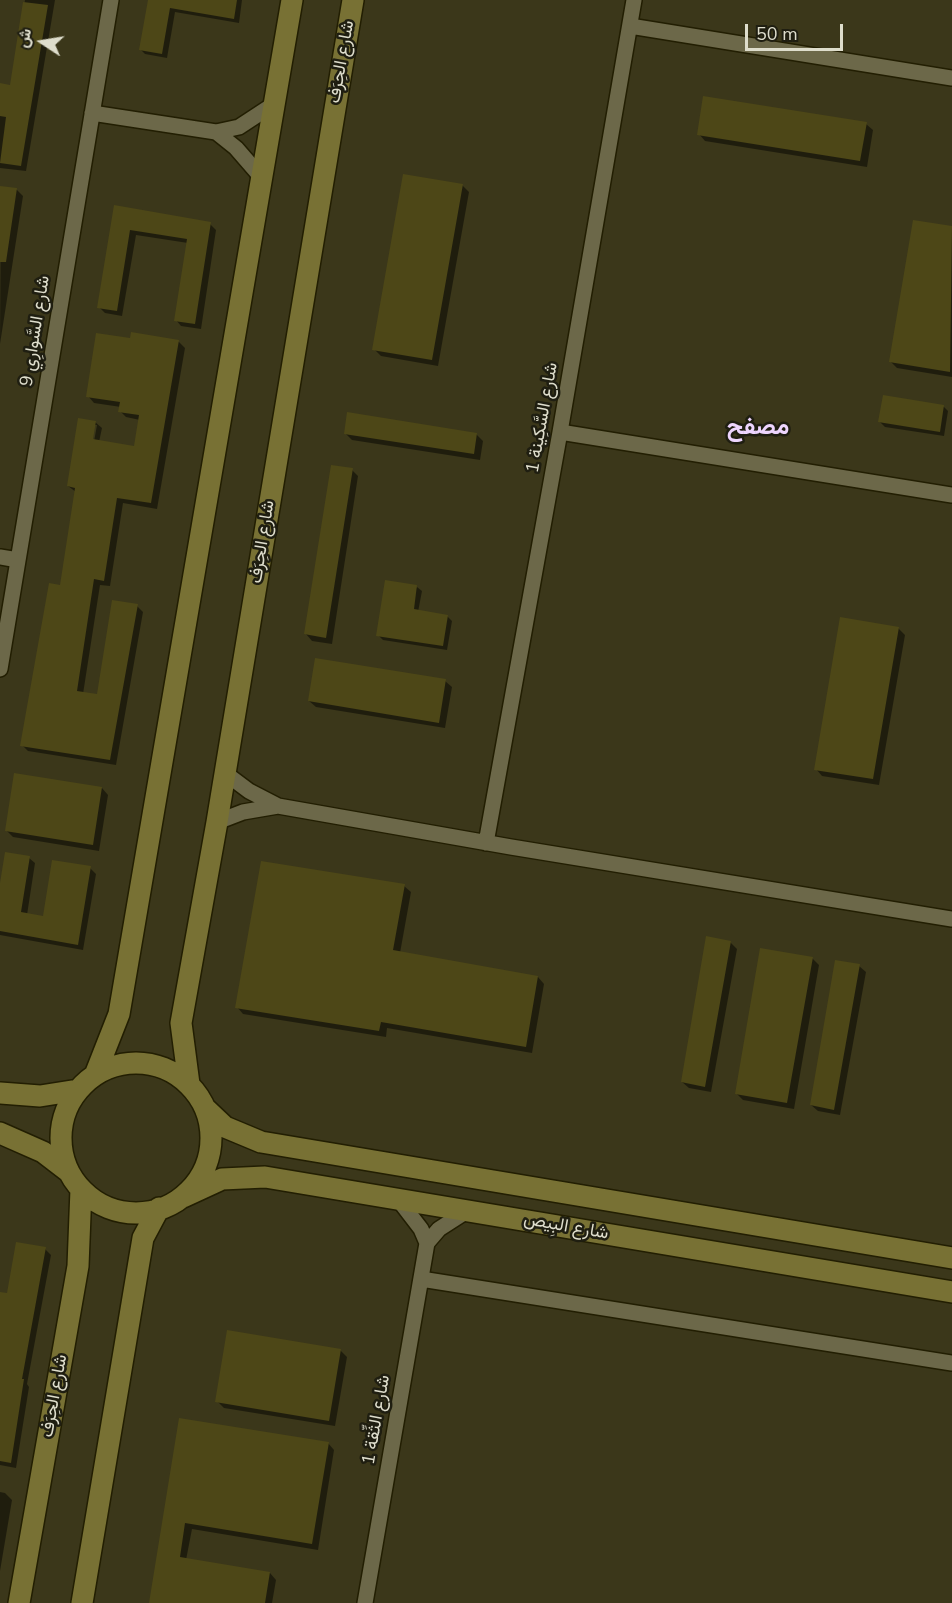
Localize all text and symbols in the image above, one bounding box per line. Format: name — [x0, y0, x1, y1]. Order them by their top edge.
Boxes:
north arrow — [12, 12, 72, 72]
scale bar — [748, 12, 846, 50]
street label: شارع الحِرَف — [324, 19, 360, 105]
text: 50 m — [756, 22, 798, 46]
text: ش — [12, 27, 37, 50]
street label: شارع السَّوارِي 9 — [17, 274, 55, 388]
street label: شارع السَّكِينة 1 — [523, 361, 563, 475]
district label: مصفح — [727, 414, 789, 442]
street label: شارع الحِرَف — [246, 499, 280, 585]
street label: شارع البِيص — [522, 1209, 610, 1245]
street label: شارع الحِرَف — [37, 1353, 73, 1439]
street label: شارع الثِّقة 1 — [358, 1373, 396, 1467]

